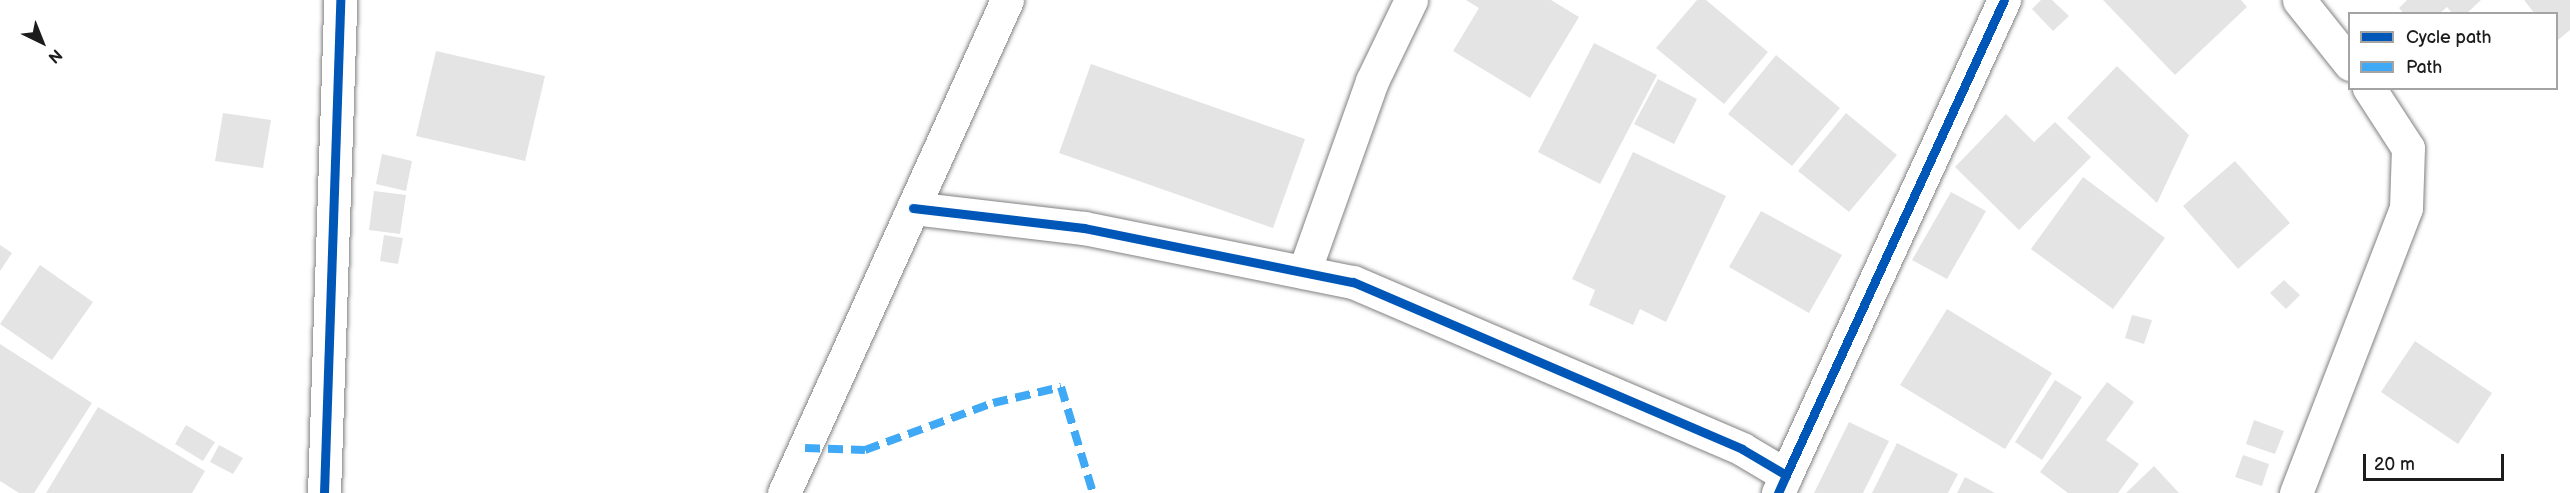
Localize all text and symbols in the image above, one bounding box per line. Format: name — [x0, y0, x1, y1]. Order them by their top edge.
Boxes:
north arrow — [12, 12, 72, 72]
legend — [2348, 12, 2558, 90]
text: Cycle path — [2406, 27, 2492, 48]
text: N — [44, 44, 65, 67]
text: Path — [2406, 57, 2442, 78]
scale bar — [2366, 442, 2507, 480]
text: 20 m — [2374, 454, 2415, 475]

